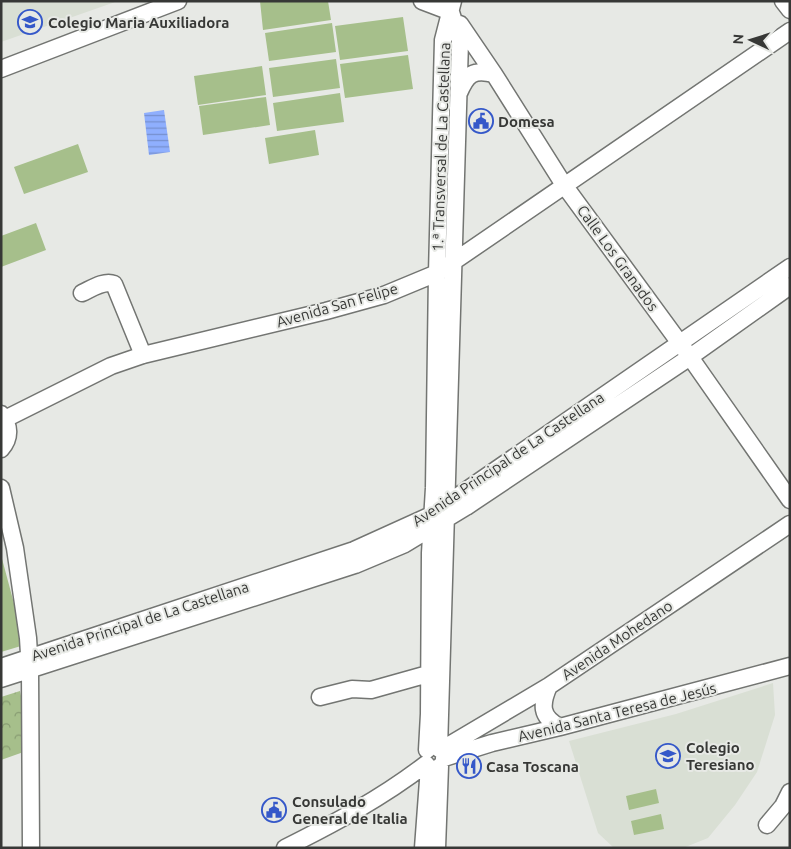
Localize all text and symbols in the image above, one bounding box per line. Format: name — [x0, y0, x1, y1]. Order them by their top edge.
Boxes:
school or university icon: Colegio Maria Auxiliadora — [17, 9, 43, 35]
place label: Colegio Maria Auxiliadora — [48, 14, 229, 31]
north arrow — [726, 15, 776, 65]
text: N — [730, 33, 746, 45]
street label: 1.ª Transversal de La Castellana — [429, 42, 453, 252]
public building icon: Domesa — [468, 108, 494, 134]
place label: Domesa — [498, 113, 555, 130]
street label: Calle Los Granados — [574, 202, 662, 314]
street label: Avenida San Felipe — [274, 280, 400, 330]
street label: Avenida Principal de La Castellana — [409, 388, 607, 530]
street label: Avenida Principal de La Castellana — [29, 578, 251, 664]
street label: Avenida Mohedano — [558, 597, 676, 683]
street label: Avenida Santa Teresa de Jesús — [516, 679, 718, 745]
place label: Colegio Teresiano — [686, 739, 755, 773]
school or university icon: Colegio Teresiano — [655, 743, 681, 769]
restaurant icon: Casa Toscana — [456, 753, 482, 779]
place label: Casa Toscana — [486, 758, 579, 775]
place label: Consulado General de Italia — [292, 793, 408, 827]
public building icon: Consulado General de Italia — [261, 797, 287, 823]

